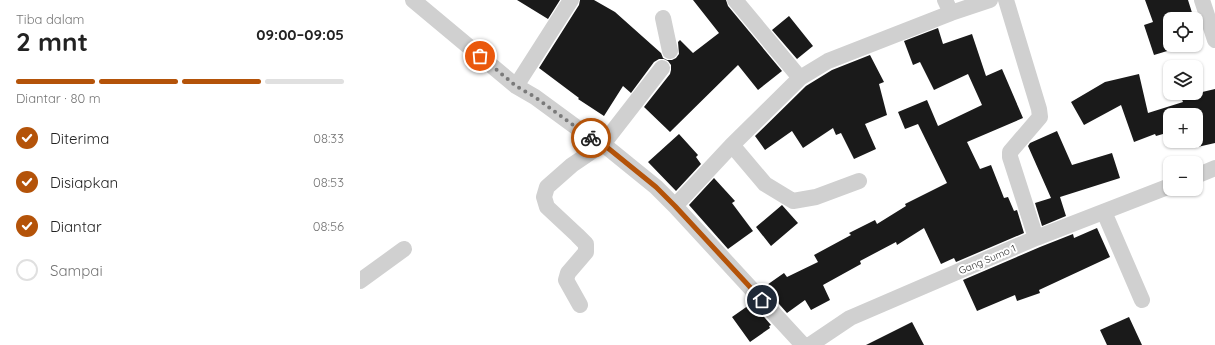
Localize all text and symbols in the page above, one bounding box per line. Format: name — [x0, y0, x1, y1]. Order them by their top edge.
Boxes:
text: Tiba dalam — [16, 11, 84, 27]
map controls — [1163, 12, 1203, 196]
button: locate — [1163, 12, 1203, 52]
text: 2 mnt — [16, 25, 88, 58]
text: 09:00–09:05 — [256, 25, 344, 44]
pin — [463, 39, 497, 73]
icon: bag — [469, 45, 491, 67]
button: layers — [1163, 60, 1203, 100]
text: Diantar · 80 m — [16, 90, 101, 106]
button: + — [1163, 108, 1203, 148]
courier — [571, 118, 611, 158]
icon: check — [16, 127, 38, 149]
icon: bike — [580, 127, 602, 149]
text: Diterima — [50, 129, 109, 148]
text: 08:33 — [313, 130, 344, 146]
button: − — [1163, 156, 1203, 196]
icon: check — [16, 171, 38, 193]
text: Disiapkan — [50, 173, 118, 192]
text: 08:53 — [313, 174, 344, 190]
icon: check — [16, 215, 38, 237]
text: Diantar — [50, 217, 102, 236]
text: 08:56 — [313, 218, 344, 234]
street label: Gang Sumo 1 — [957, 242, 1018, 277]
text: Sampai — [50, 261, 103, 280]
pin — [745, 283, 779, 317]
icon: home — [751, 289, 773, 311]

